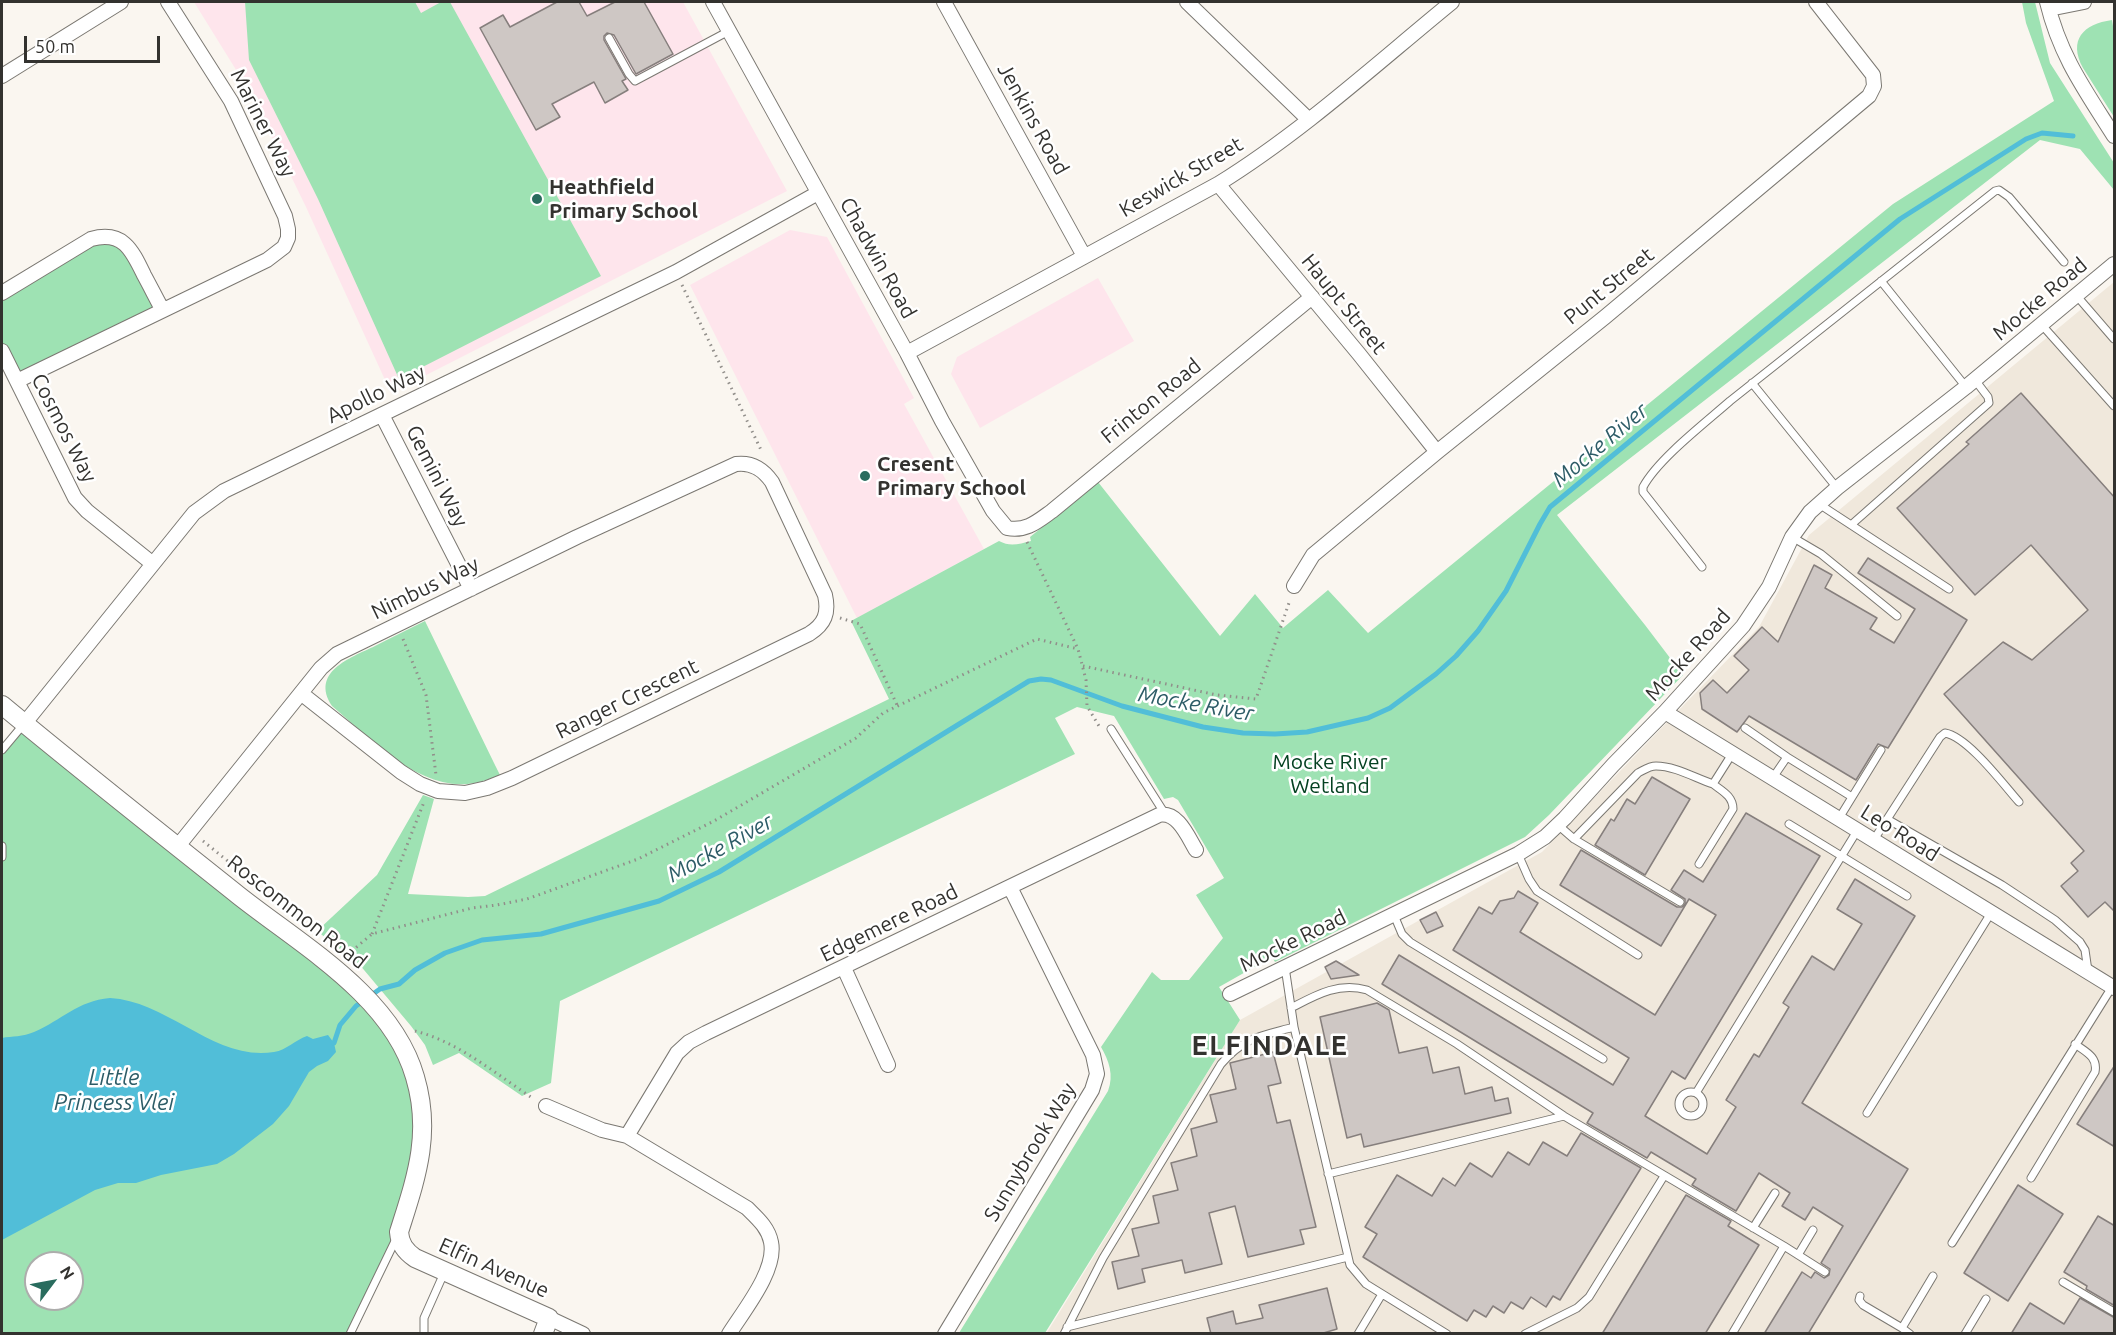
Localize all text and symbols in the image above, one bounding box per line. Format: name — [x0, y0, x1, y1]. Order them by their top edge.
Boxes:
scale bar — [27, 24, 164, 62]
text: 50 m — [35, 36, 75, 56]
street label: Jenkins Road — [992, 59, 1074, 179]
street label: Mariner Way — [225, 65, 301, 181]
street label: Keswick Street — [1115, 131, 1247, 223]
place label: Heathfield Primary School — [549, 174, 698, 224]
marker: Heathfield Primary School — [530, 192, 544, 206]
street label: Chadwin Road — [834, 193, 922, 323]
street label: Punt Street — [1559, 242, 1659, 330]
street label: Haupt Street — [1296, 249, 1392, 359]
street label: Mocke Road — [1988, 252, 2092, 346]
street label: Frinton Road — [1096, 353, 1206, 449]
street label: Apollo Way — [323, 359, 429, 429]
street label: Cosmos Way — [26, 369, 102, 487]
water label: Mocke River — [1547, 397, 1653, 493]
street label: Gemini Way — [401, 421, 473, 531]
place label: Cresent Primary School — [877, 451, 1026, 501]
marker: Cresent Primary School — [858, 469, 872, 483]
street label: Nimbus Way — [367, 551, 483, 625]
street label: Mocke Road — [1640, 604, 1736, 706]
street label: Ranger Crescent — [552, 654, 702, 744]
water label: Mocke River — [1136, 681, 1256, 727]
park label: Mocke River Wetland — [1273, 749, 1387, 799]
street label: Leo Road — [1856, 799, 1944, 867]
water label: Mocke River — [663, 808, 777, 888]
street label: Roscommon Road — [222, 850, 372, 974]
street label: Edgemere Road — [816, 879, 962, 967]
street label: Mocke Road — [1236, 904, 1350, 978]
district label: ELFINDALE — [1192, 1030, 1348, 1062]
water label: Little Princess Vlei — [54, 1065, 174, 1116]
street label: Sunnybrook Way — [979, 1078, 1081, 1226]
street label: Elfin Avenue — [435, 1233, 553, 1303]
north arrow — [24, 1251, 84, 1311]
text: N — [57, 1263, 78, 1282]

